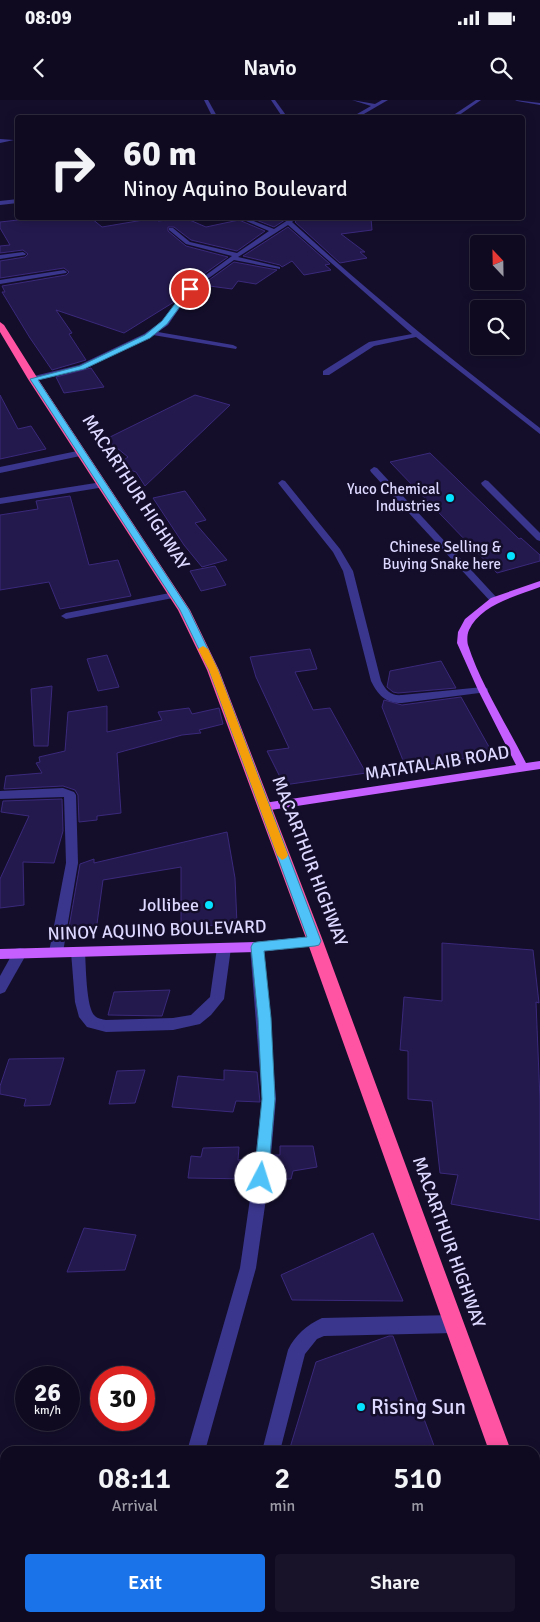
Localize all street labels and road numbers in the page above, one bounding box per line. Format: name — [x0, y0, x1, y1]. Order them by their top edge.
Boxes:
street label: MACARTHUR HIGHWAY — [78, 410, 194, 574]
street label: MATATALAIB ROAD — [363, 741, 511, 785]
street label: MACARTHUR HIGHWAY — [267, 773, 353, 949]
street label: NINOY AQUINO BOULEVARD — [47, 915, 267, 945]
street label: MACARTHUR HIGHWAY — [408, 1153, 490, 1331]

